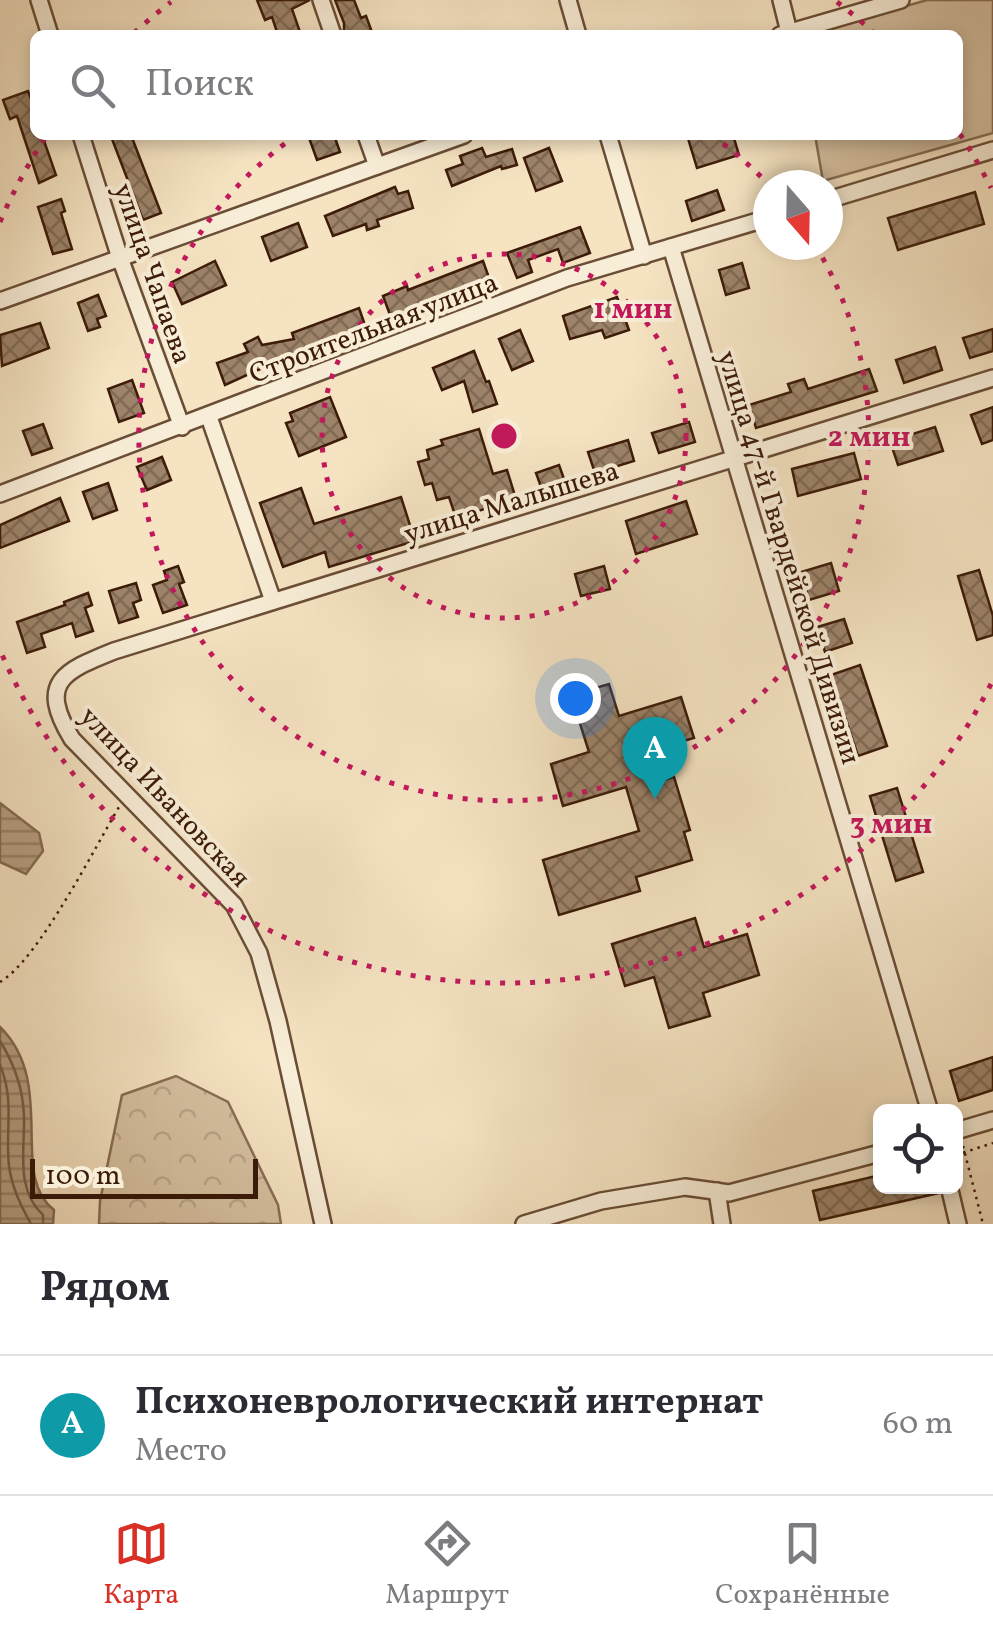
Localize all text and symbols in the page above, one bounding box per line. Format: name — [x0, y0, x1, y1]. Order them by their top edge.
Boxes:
search box — [30, 30, 963, 140]
icon: search — [65, 58, 120, 113]
text: Поиск — [145, 59, 254, 112]
north arrow — [753, 170, 843, 260]
street label: улица Чапаева — [102, 178, 201, 369]
street label: Строительная улица — [244, 264, 504, 395]
text: 1 мин — [593, 289, 673, 331]
street label: улица 47-й Гвардейской Дивизии — [706, 346, 869, 769]
text: 2 мин — [828, 417, 910, 459]
centre of rings — [486, 418, 522, 454]
street label: улица Малышева — [399, 452, 624, 555]
your location — [550, 673, 601, 724]
street label: улица Ивановская — [70, 699, 259, 897]
pin: A — [622, 716, 688, 799]
text: 3 мин — [850, 804, 932, 846]
map controls — [873, 1104, 963, 1194]
button: locate — [873, 1104, 963, 1194]
scale bar — [30, 1154, 258, 1198]
text: 100 m — [45, 1157, 120, 1196]
text: Рядом — [40, 1260, 170, 1319]
text: Психоневрологический интернат — [135, 1377, 763, 1430]
text: A — [61, 1403, 84, 1447]
text: 60 m — [883, 1403, 953, 1447]
text: Место — [135, 1430, 227, 1474]
tab: Карта — [103, 1516, 179, 1615]
tab: Маршрут — [385, 1516, 509, 1615]
tab: Сохранённые — [715, 1516, 890, 1615]

